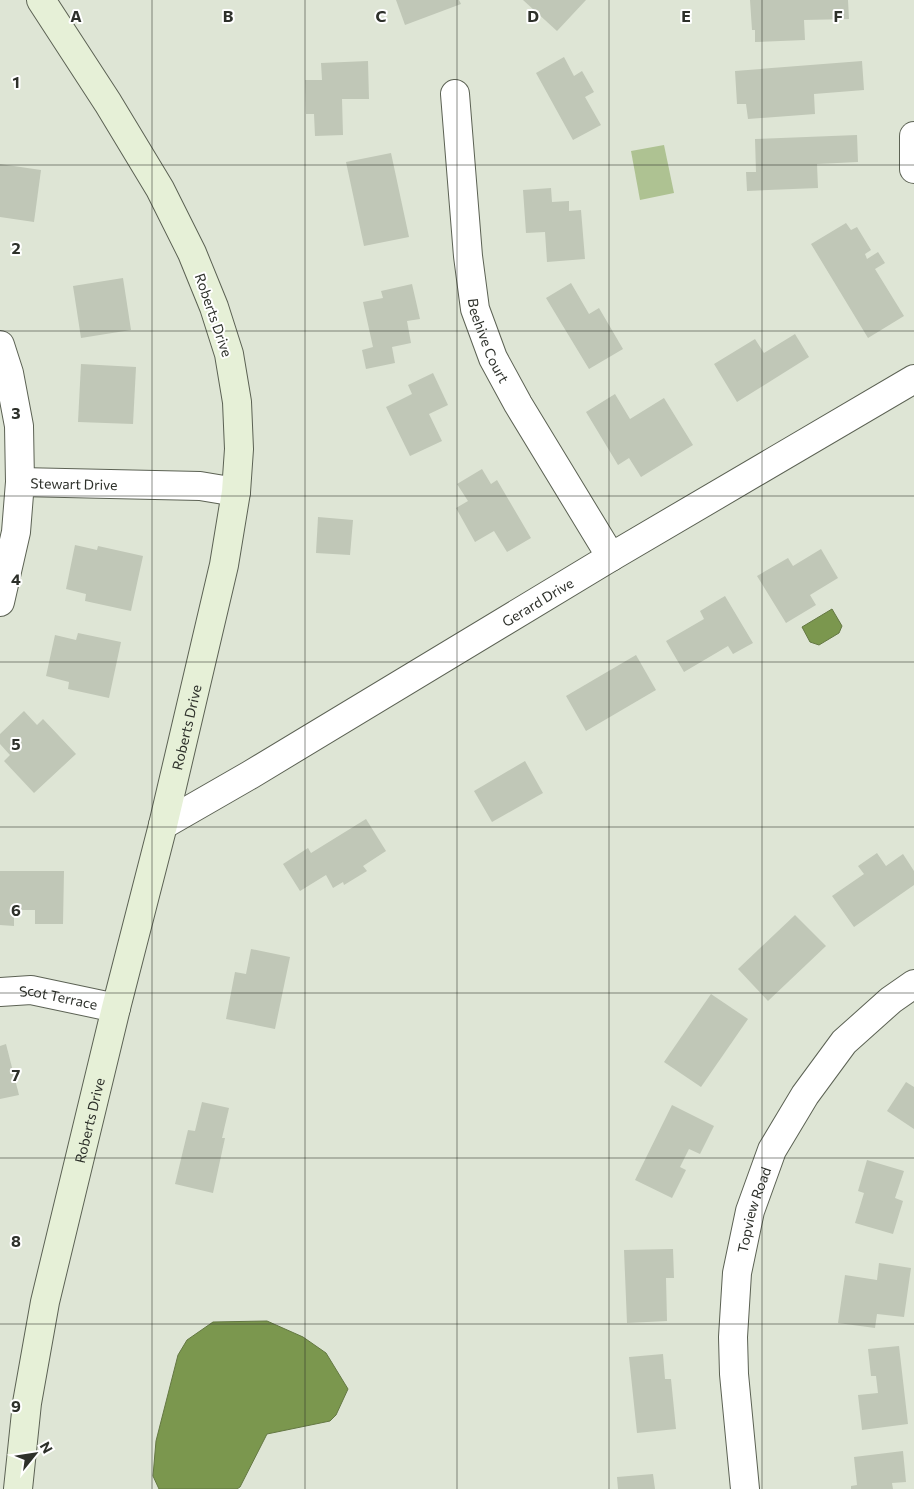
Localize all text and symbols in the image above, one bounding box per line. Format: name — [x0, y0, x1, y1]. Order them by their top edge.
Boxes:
text: A — [70, 6, 82, 25]
text: B — [223, 6, 234, 25]
text: C — [376, 6, 387, 25]
text: D — [527, 6, 539, 25]
text: E — [681, 6, 691, 25]
text: F — [833, 6, 843, 25]
text: 1 — [12, 72, 20, 91]
text: 2 — [11, 238, 21, 257]
street label: Roberts Drive — [192, 271, 236, 359]
street label: Beehive Court — [465, 297, 513, 386]
text: 3 — [11, 403, 21, 422]
street label: Stewart Drive — [30, 474, 118, 493]
text: 4 — [11, 569, 21, 588]
street label: Gerard Drive — [499, 573, 576, 630]
street label: Roberts Drive — [168, 683, 204, 772]
text: 5 — [11, 734, 21, 753]
text: 6 — [11, 900, 21, 919]
street label: Scot Terrace — [18, 981, 99, 1012]
text: 7 — [12, 1065, 21, 1084]
street label: Roberts Drive — [70, 1076, 107, 1165]
street label: Topview Road — [733, 1164, 774, 1254]
text: 8 — [11, 1231, 21, 1250]
text: 9 — [11, 1396, 21, 1415]
north arrow — [10, 1429, 60, 1479]
text: N — [37, 1438, 57, 1456]

